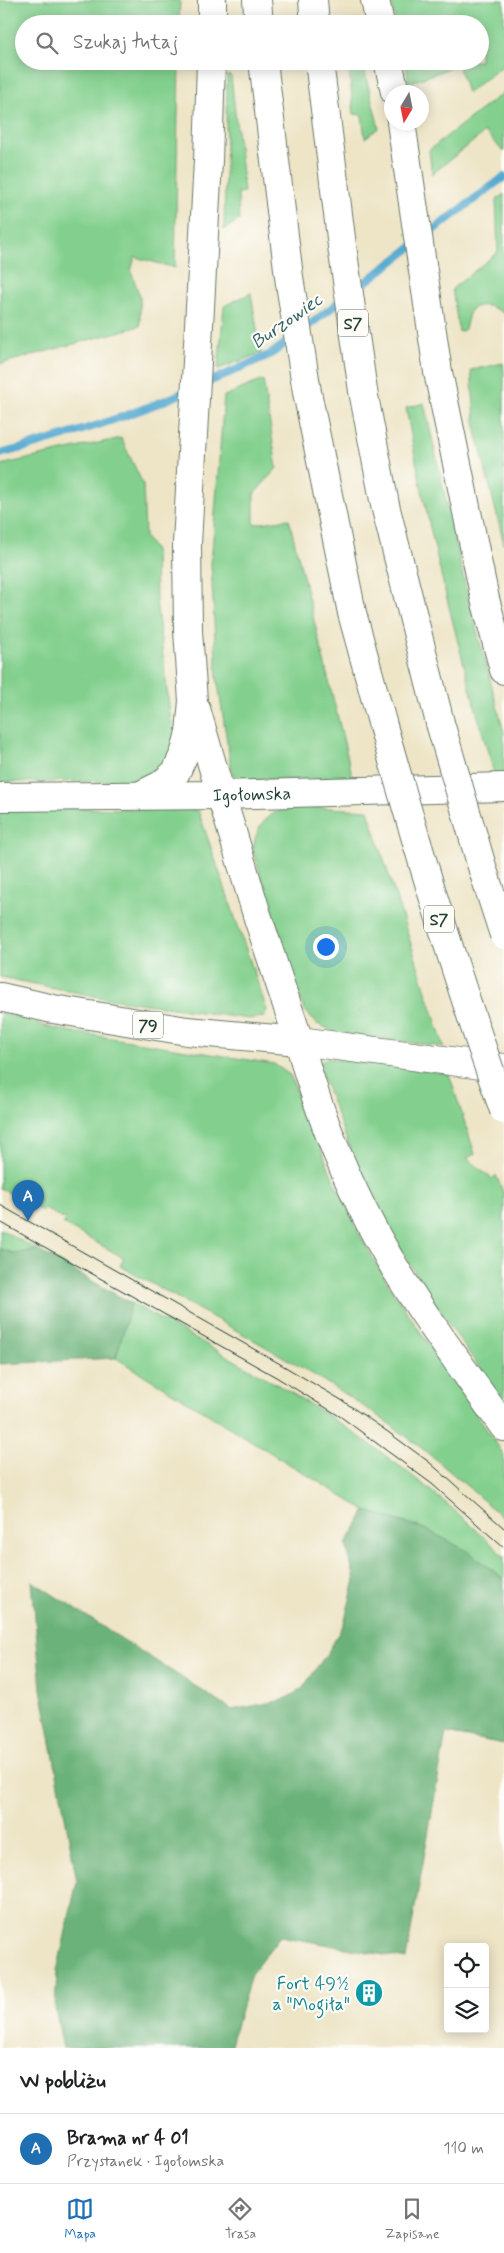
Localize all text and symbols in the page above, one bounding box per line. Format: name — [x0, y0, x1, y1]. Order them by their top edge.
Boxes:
search box — [15, 15, 489, 70]
icon: search — [33, 29, 61, 57]
text: Szukaj tutaj — [73, 30, 178, 55]
north arrow — [384, 85, 429, 130]
water label: Burzowiec — [246, 287, 328, 355]
road number: S7 — [338, 309, 368, 336]
street label: Igołomska — [213, 782, 292, 808]
road number: S7 — [424, 906, 454, 932]
your location — [313, 934, 339, 960]
road number: 79 — [133, 1012, 163, 1038]
pin: A — [12, 1180, 44, 1221]
map controls — [444, 1943, 489, 2033]
button: locate — [444, 1943, 489, 1988]
place label: Fort 49½ a "Mogiła" — [273, 1972, 350, 2019]
building icon: Fort 49½ a "Mogiła" — [354, 1978, 384, 2008]
button: layers — [444, 1988, 489, 2033]
text: W pobliżu — [20, 2067, 106, 2095]
text: Brama nr 4 01 — [67, 2126, 189, 2151]
text: A — [31, 2138, 41, 2159]
text: 110 m — [443, 2138, 484, 2159]
text: Przystanek · Igołomska — [67, 2151, 224, 2172]
tab: Mapa — [64, 2195, 96, 2243]
tab: Trasa — [225, 2195, 256, 2243]
tab: Zapisane — [385, 2195, 440, 2243]

